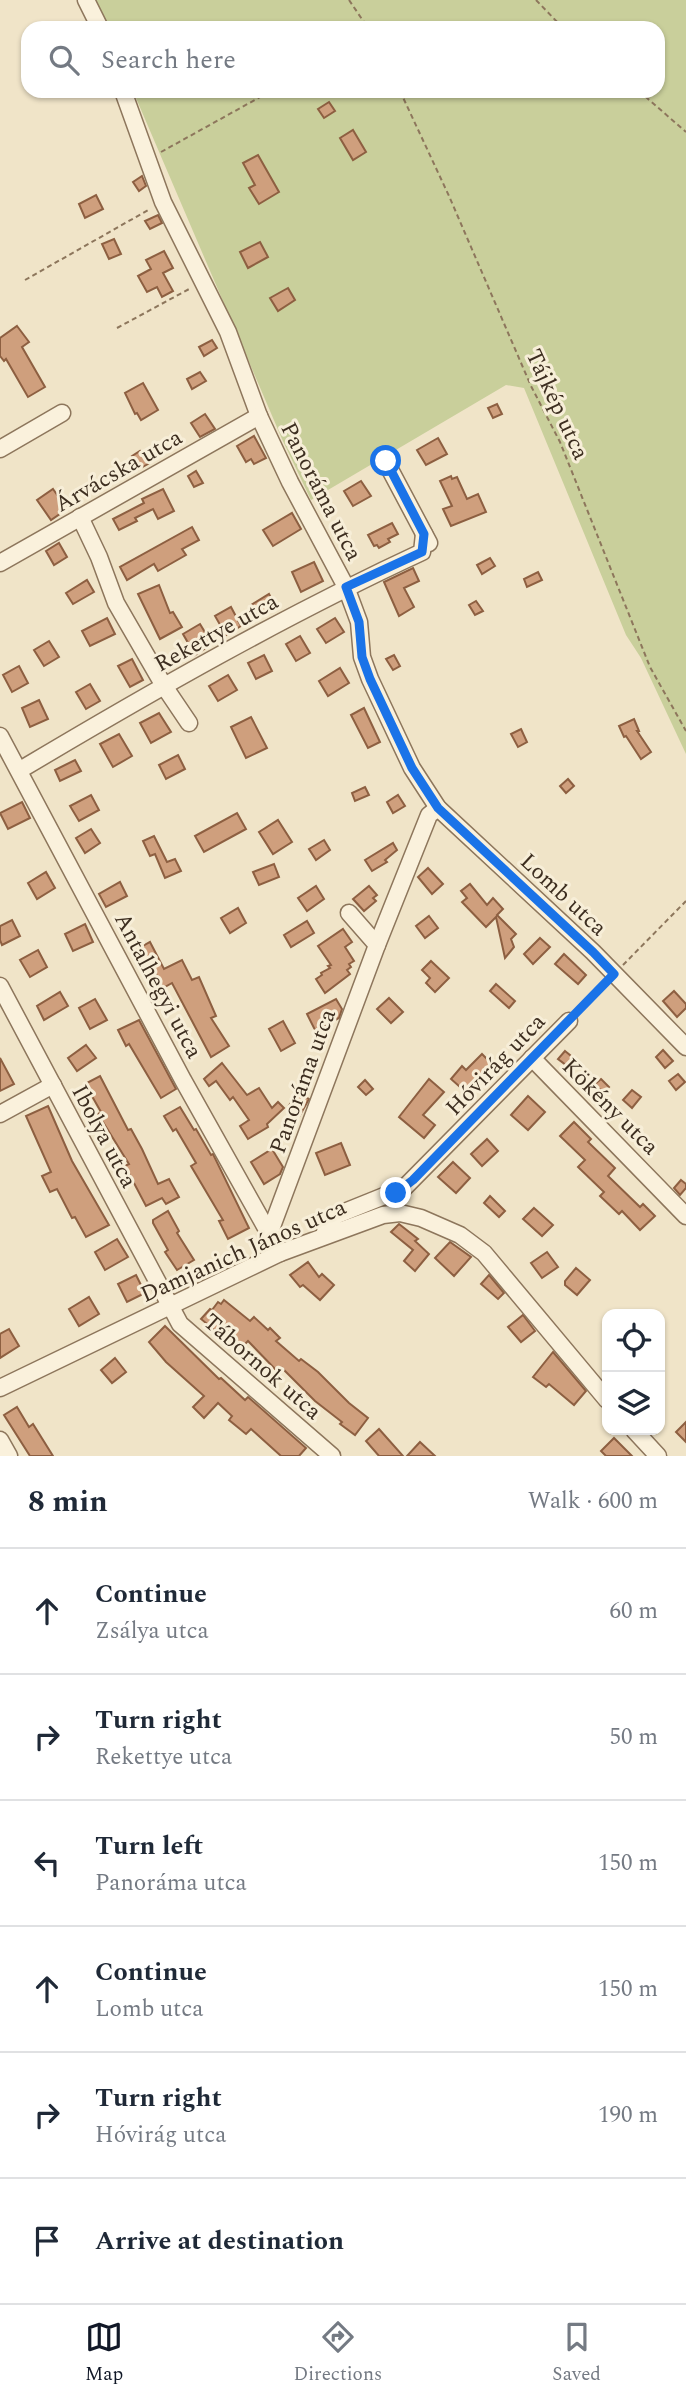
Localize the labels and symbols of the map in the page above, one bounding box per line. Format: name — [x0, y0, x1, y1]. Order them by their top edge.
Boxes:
street label: Tájkép utca — [516, 343, 598, 466]
street label: Panoráma utca — [271, 416, 371, 567]
street label: Árvácska utca — [48, 421, 189, 522]
route start — [370, 445, 401, 476]
street label: Rekettye utca — [148, 585, 285, 682]
street label: Lomb utca — [511, 845, 615, 945]
street label: Antalhegyi utca — [104, 906, 211, 1065]
street label: Panoráma utca — [261, 1004, 346, 1159]
street label: Hóvirág utca — [438, 1006, 554, 1124]
street label: Kökény utca — [553, 1050, 667, 1164]
street label: Ibolya utca — [62, 1079, 146, 1195]
route end — [380, 1177, 411, 1208]
street label: Damjanich János utca — [135, 1190, 352, 1313]
street label: Tábornok utca — [195, 1305, 329, 1429]

